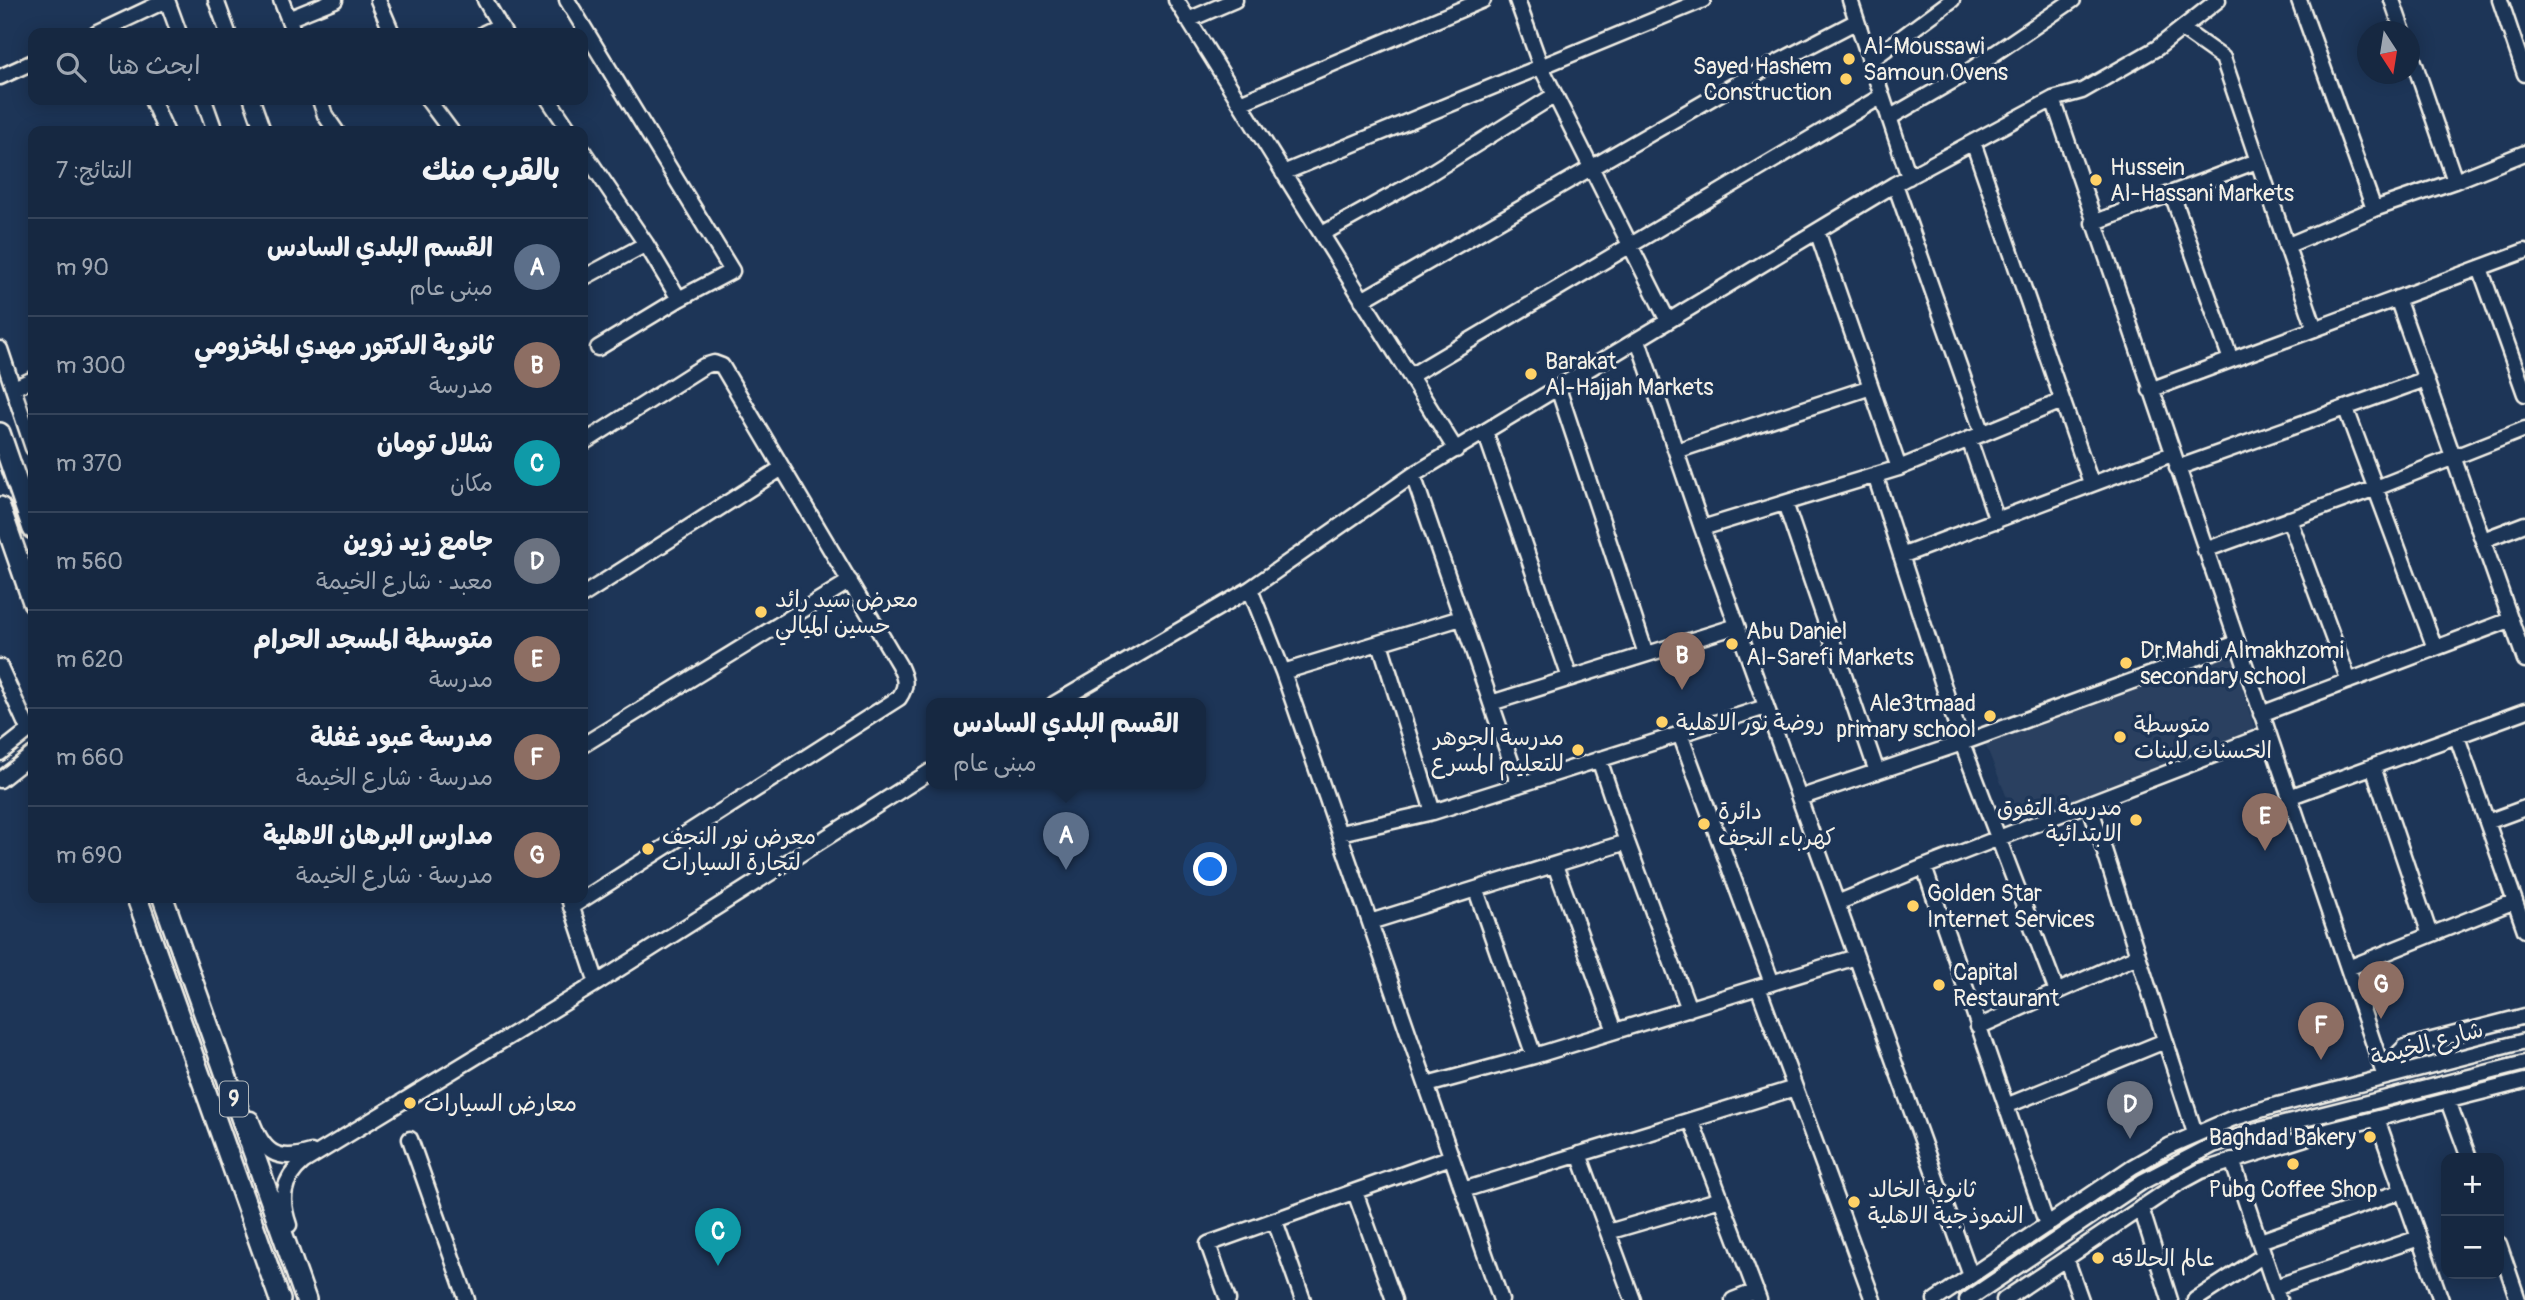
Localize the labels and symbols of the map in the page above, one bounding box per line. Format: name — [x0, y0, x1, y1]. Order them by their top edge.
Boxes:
north arrow — [2357, 21, 2420, 84]
place label: Al-Moussawi Samoun Ovens — [1863, 32, 2008, 87]
marker: Al-Moussawi Samoun Ovens — [1841, 51, 1857, 67]
place label: Sayed Hashem Construction — [1693, 52, 1832, 107]
marker: Sayed Hashem Construction — [1838, 71, 1854, 87]
place label: Hussein Al-Hassani Markets — [2110, 153, 2294, 208]
marker: Hussein Al-Hassani Markets — [2088, 172, 2104, 188]
place label: Barakat Al-Hajjah Markets — [1545, 347, 1713, 402]
marker: Barakat Al-Hajjah Markets — [1523, 366, 1539, 382]
place label: معرض سيد رائد حسين الميالي — [775, 585, 918, 646]
marker: معرض سيد رائد حسين الميالي — [753, 604, 769, 620]
place label: Abu Daniel Al-Sarefi Markets — [1746, 617, 1914, 672]
pin: B — [1659, 632, 1705, 690]
marker: Abu Daniel Al-Sarefi Markets — [1724, 636, 1740, 652]
place label: Dr.Mahdi Almakhzomi secondary school — [2140, 636, 2344, 691]
marker: Dr.Mahdi Almakhzomi secondary school — [2118, 655, 2134, 671]
place label: Ale3tmaad primary school — [1836, 689, 1976, 744]
place label: روضة نور الاهلية — [1676, 708, 1825, 737]
marker: Ale3tmaad primary school — [1982, 708, 1998, 724]
place label: متوسطة الحسنات للبنات — [2134, 710, 2272, 765]
marker: روضة نور الاهلية — [1654, 714, 1670, 730]
place label: مدرسة الجوهر للتعليم المسرع — [1430, 723, 1564, 781]
marker: متوسطة الحسنات للبنات — [2112, 729, 2128, 745]
marker: مدرسة الجوهر للتعليم المسرع — [1570, 742, 1586, 758]
place label: مدرسة التفوق الابتدائية — [1997, 793, 2122, 848]
pin: E — [2242, 793, 2288, 851]
place label: دائرة كهرباء النجف — [1718, 797, 1836, 852]
pin: A — [1043, 812, 1089, 870]
marker: مدرسة التفوق الابتدائية — [2128, 812, 2144, 828]
marker: دائرة كهرباء النجف — [1696, 816, 1712, 832]
place label: معرض نور النجف لتجارة السيارات — [662, 822, 816, 877]
marker: معرض نور النجف لتجارة السيارات — [640, 841, 656, 857]
your location — [1193, 852, 1227, 886]
place label: Golden Star Internet Services — [1927, 879, 2094, 934]
marker: Golden Star Internet Services — [1905, 898, 1921, 914]
place label: Capital Restaurant — [1953, 958, 2060, 1013]
pin: G — [2358, 961, 2404, 1019]
marker: Capital Restaurant — [1931, 977, 1947, 993]
pin: F — [2298, 1002, 2344, 1060]
street label: شارع الخيمة — [2368, 1015, 2487, 1073]
pin: D — [2107, 1081, 2153, 1139]
road number: 9 — [220, 1082, 248, 1116]
place label: معارض السيارات — [424, 1089, 577, 1118]
marker: معارض السيارات — [402, 1095, 418, 1111]
place label: Baghdad Bakery — [2209, 1123, 2356, 1152]
marker: Baghdad Bakery — [2362, 1129, 2378, 1145]
marker: Pubg Coffee Shop — [2285, 1156, 2301, 1172]
place label: ثانوية الخالد النموذجية الاهلية — [1868, 1175, 2024, 1230]
place label: Pubg Coffee Shop — [2208, 1175, 2378, 1204]
marker: ثانوية الخالد النموذجية الاهلية — [1846, 1194, 1862, 1210]
pin: C — [695, 1208, 741, 1266]
place label: عالم الحلاقه — [2112, 1244, 2215, 1276]
marker: عالم الحلاقه — [2090, 1250, 2106, 1266]

